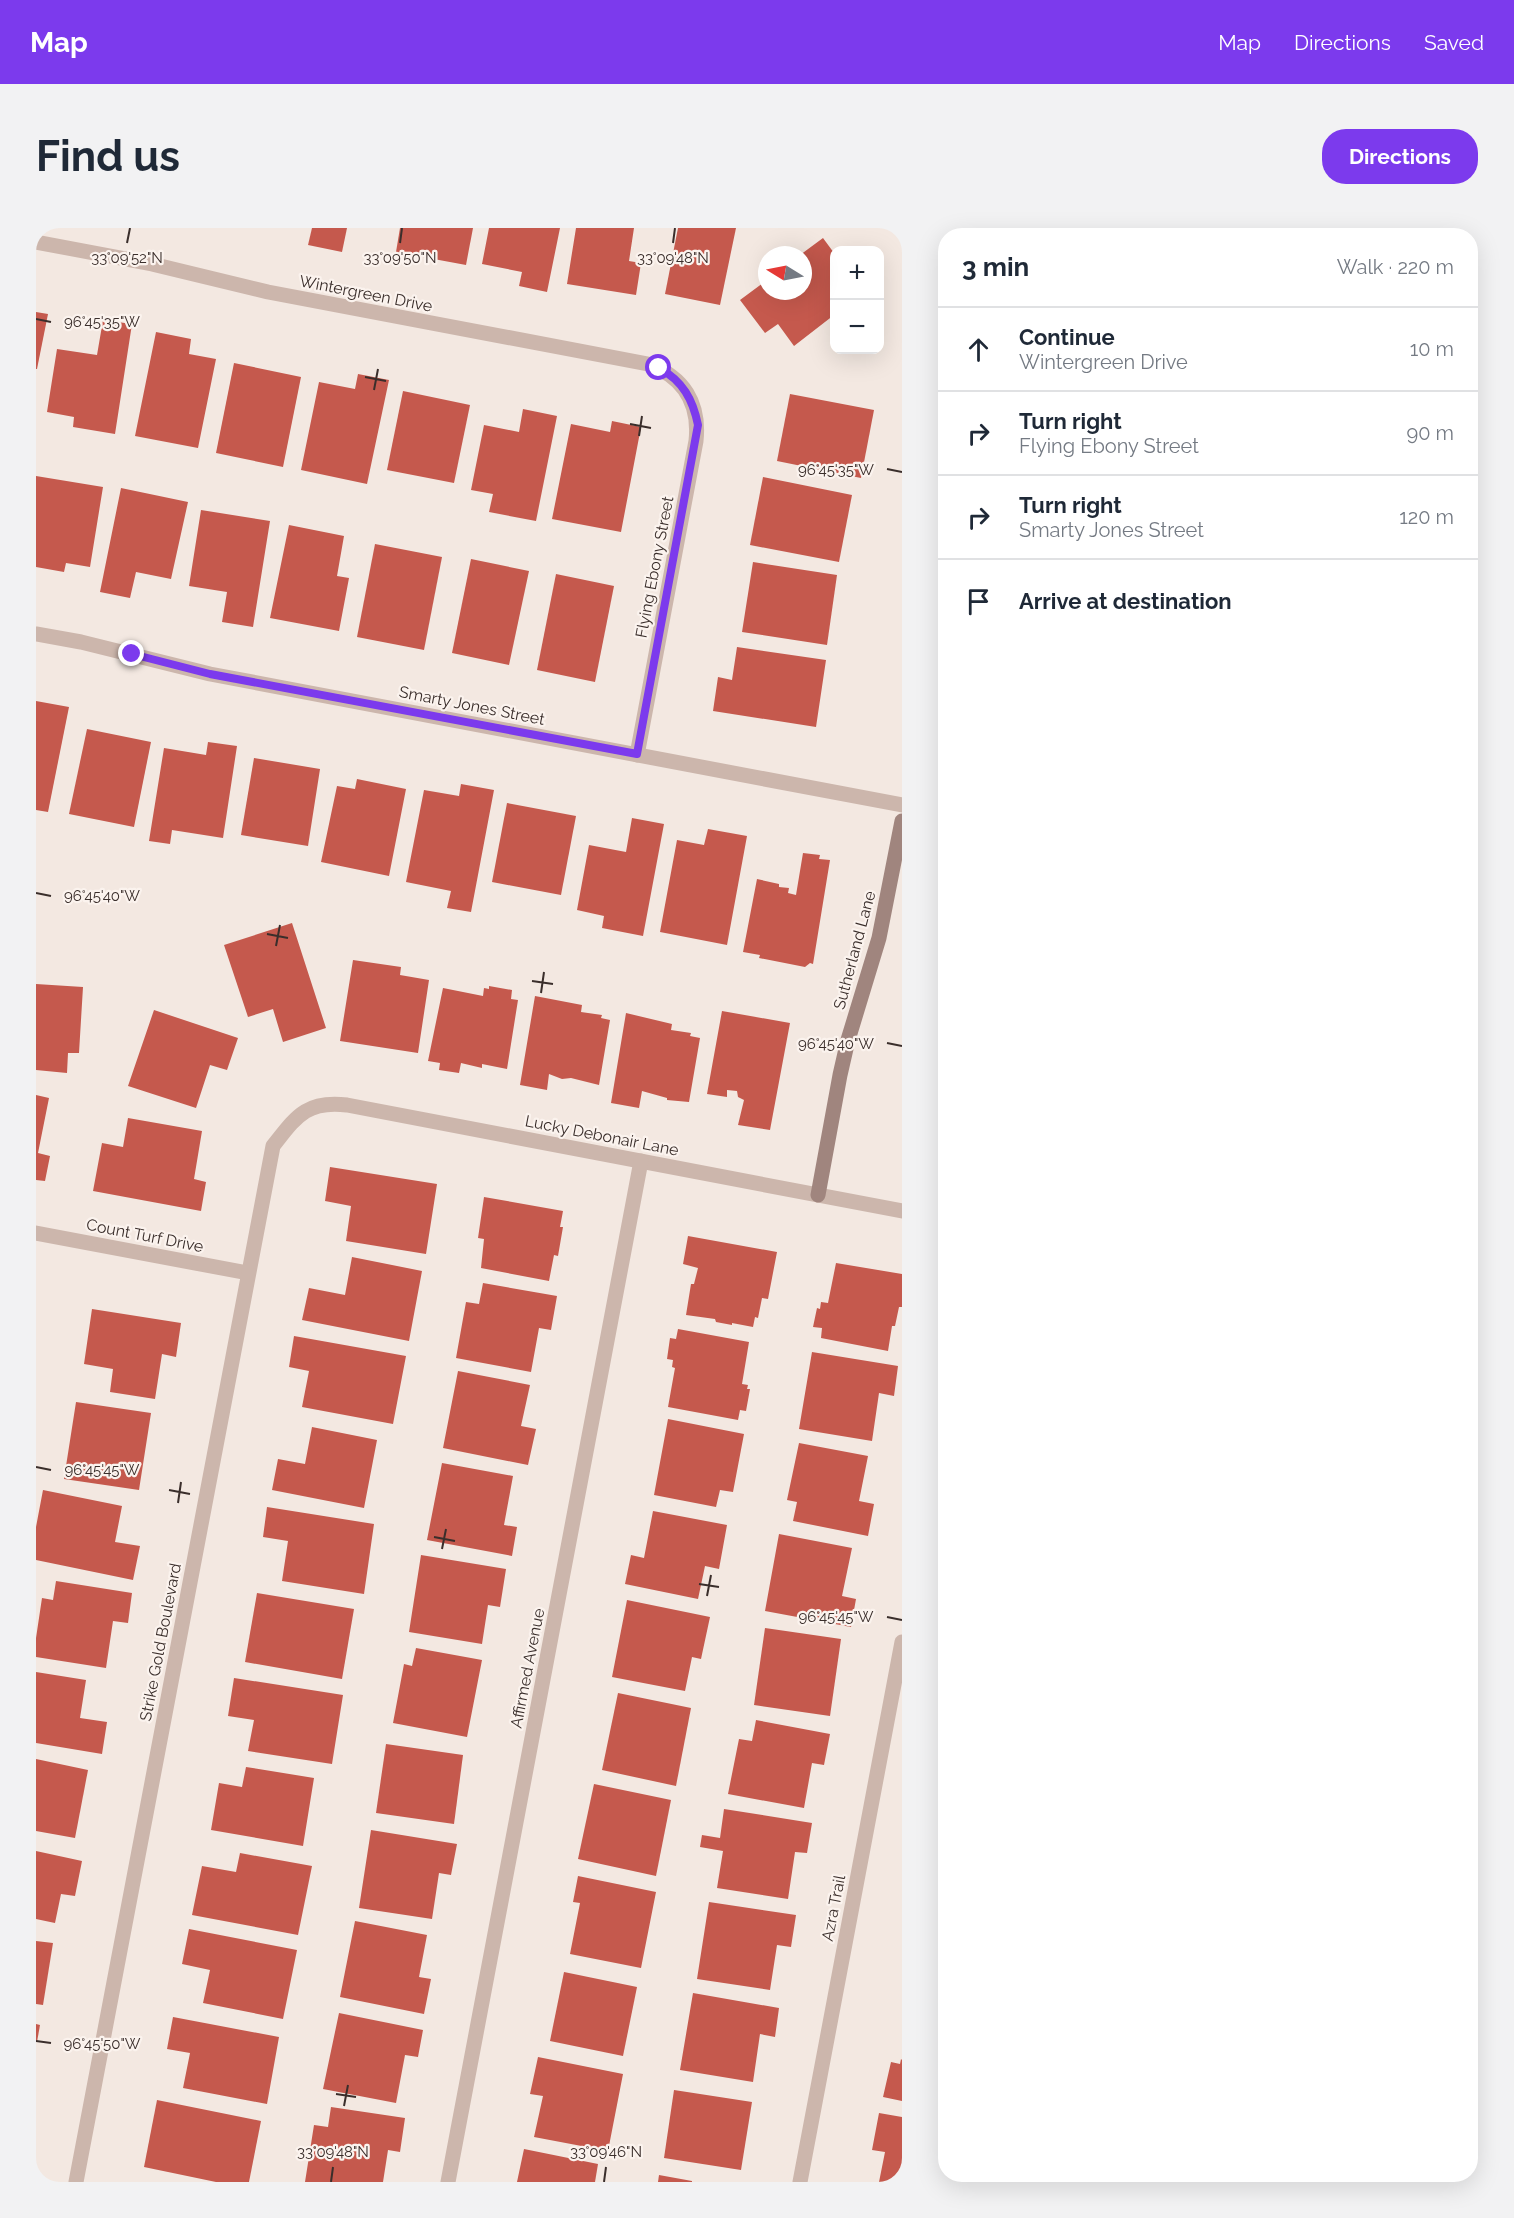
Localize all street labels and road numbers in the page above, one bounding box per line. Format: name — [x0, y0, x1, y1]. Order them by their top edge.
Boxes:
street label: Wintergreen Drive — [298, 271, 434, 316]
street label: Flying Ebony Street — [631, 494, 678, 640]
street label: Smarty Jones Street — [397, 682, 547, 729]
street label: Sutherland Lane — [830, 889, 879, 1012]
street label: Lucky Debonair Lane — [523, 1111, 680, 1160]
street label: Count Turf Drive — [85, 1215, 205, 1256]
street label: Strike Gold Boulevard — [136, 1561, 185, 1723]
street label: Affirmed Avenue — [507, 1607, 548, 1730]
street label: Azra Trail — [818, 1873, 849, 1943]

